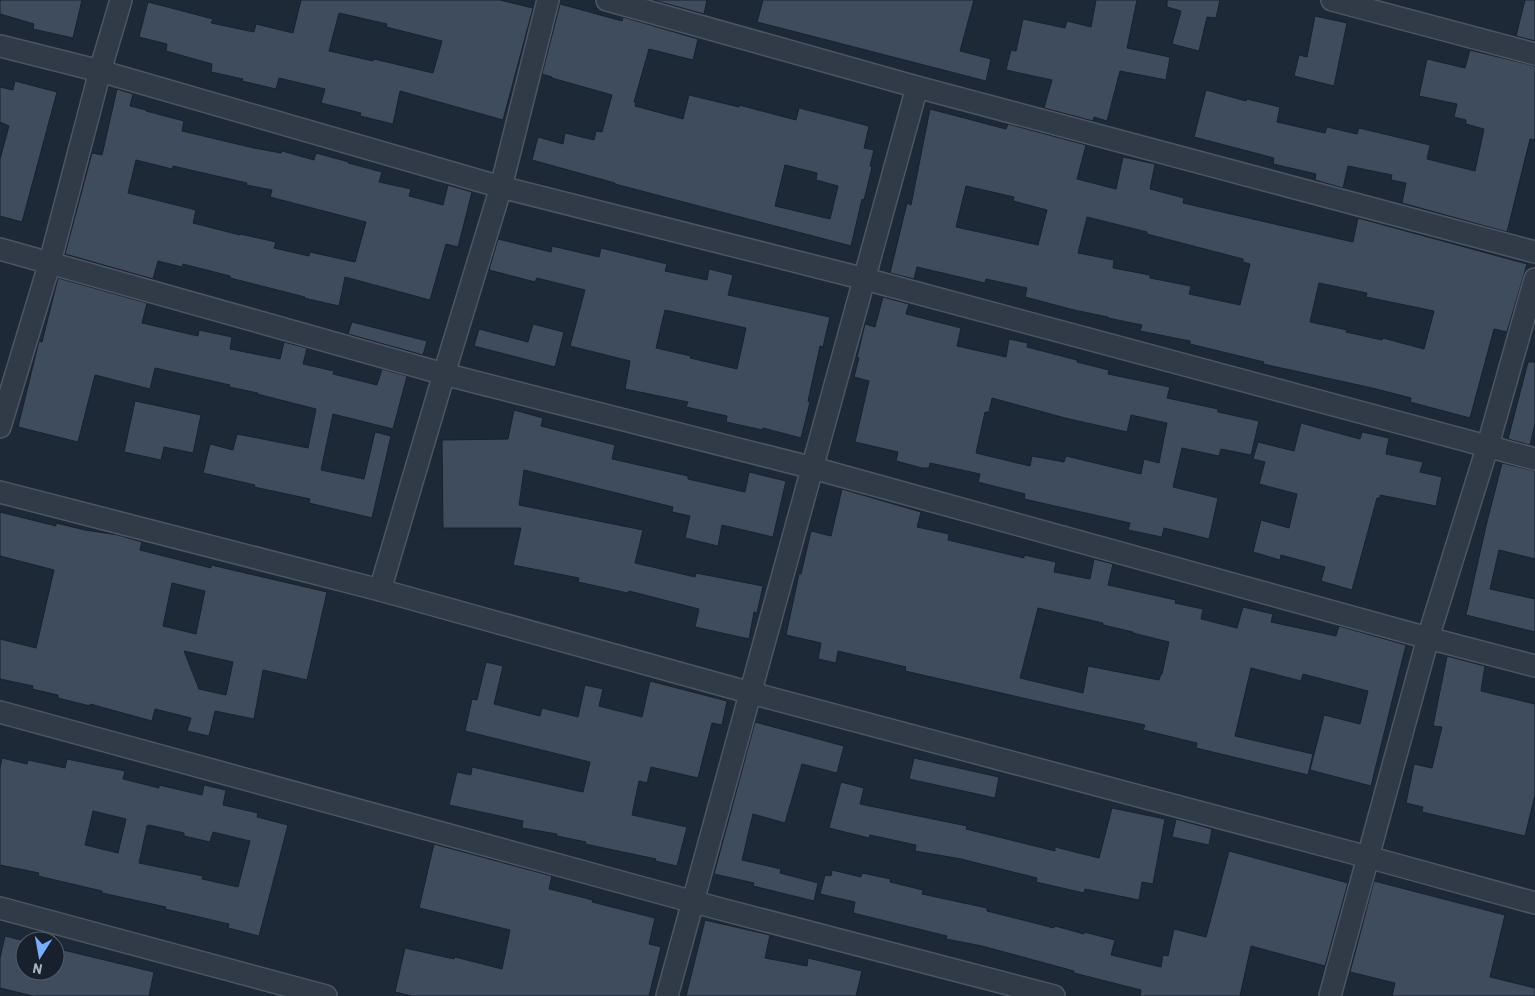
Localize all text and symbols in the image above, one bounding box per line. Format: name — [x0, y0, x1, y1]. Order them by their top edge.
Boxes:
north arrow — [15, 931, 65, 981]
text: N — [31, 960, 44, 978]

